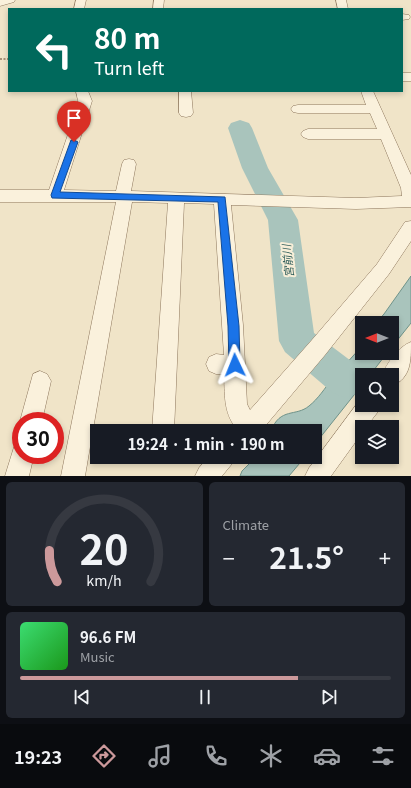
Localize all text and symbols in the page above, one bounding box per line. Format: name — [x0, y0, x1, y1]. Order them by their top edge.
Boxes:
text: 80 m — [94, 17, 160, 57]
icon: left — [28, 24, 80, 76]
text: Turn left — [94, 54, 164, 80]
pin — [57, 101, 91, 142]
icon: arrive — [63, 107, 85, 129]
water label: 宮前川 — [277, 243, 297, 278]
north arrow — [355, 316, 399, 360]
map controls — [355, 316, 399, 464]
position arrow — [214, 344, 256, 386]
button: search — [355, 368, 399, 412]
speed limit sign: 30 — [12, 412, 64, 464]
button: layers — [355, 420, 399, 464]
text: 19:24 · 1 min · 190 m — [128, 433, 284, 454]
text: Climate — [223, 515, 269, 534]
text: 20 — [80, 517, 129, 577]
text: 21.5° — [269, 534, 344, 578]
text: − — [223, 541, 235, 573]
text: + — [379, 541, 391, 573]
text: km/h — [87, 569, 122, 590]
text: 96.6 FM — [80, 626, 136, 647]
text: Music — [80, 647, 115, 666]
icon: previous — [71, 686, 93, 708]
icon: pause — [194, 686, 216, 708]
icon: next — [318, 686, 340, 708]
icon: directions — [90, 742, 118, 770]
icon: music — [146, 742, 174, 770]
icon: phone — [202, 742, 230, 770]
icon: climate — [257, 742, 285, 770]
icon: car — [313, 742, 341, 770]
icon: filters — [369, 742, 397, 770]
text: 19:23 — [14, 743, 62, 769]

